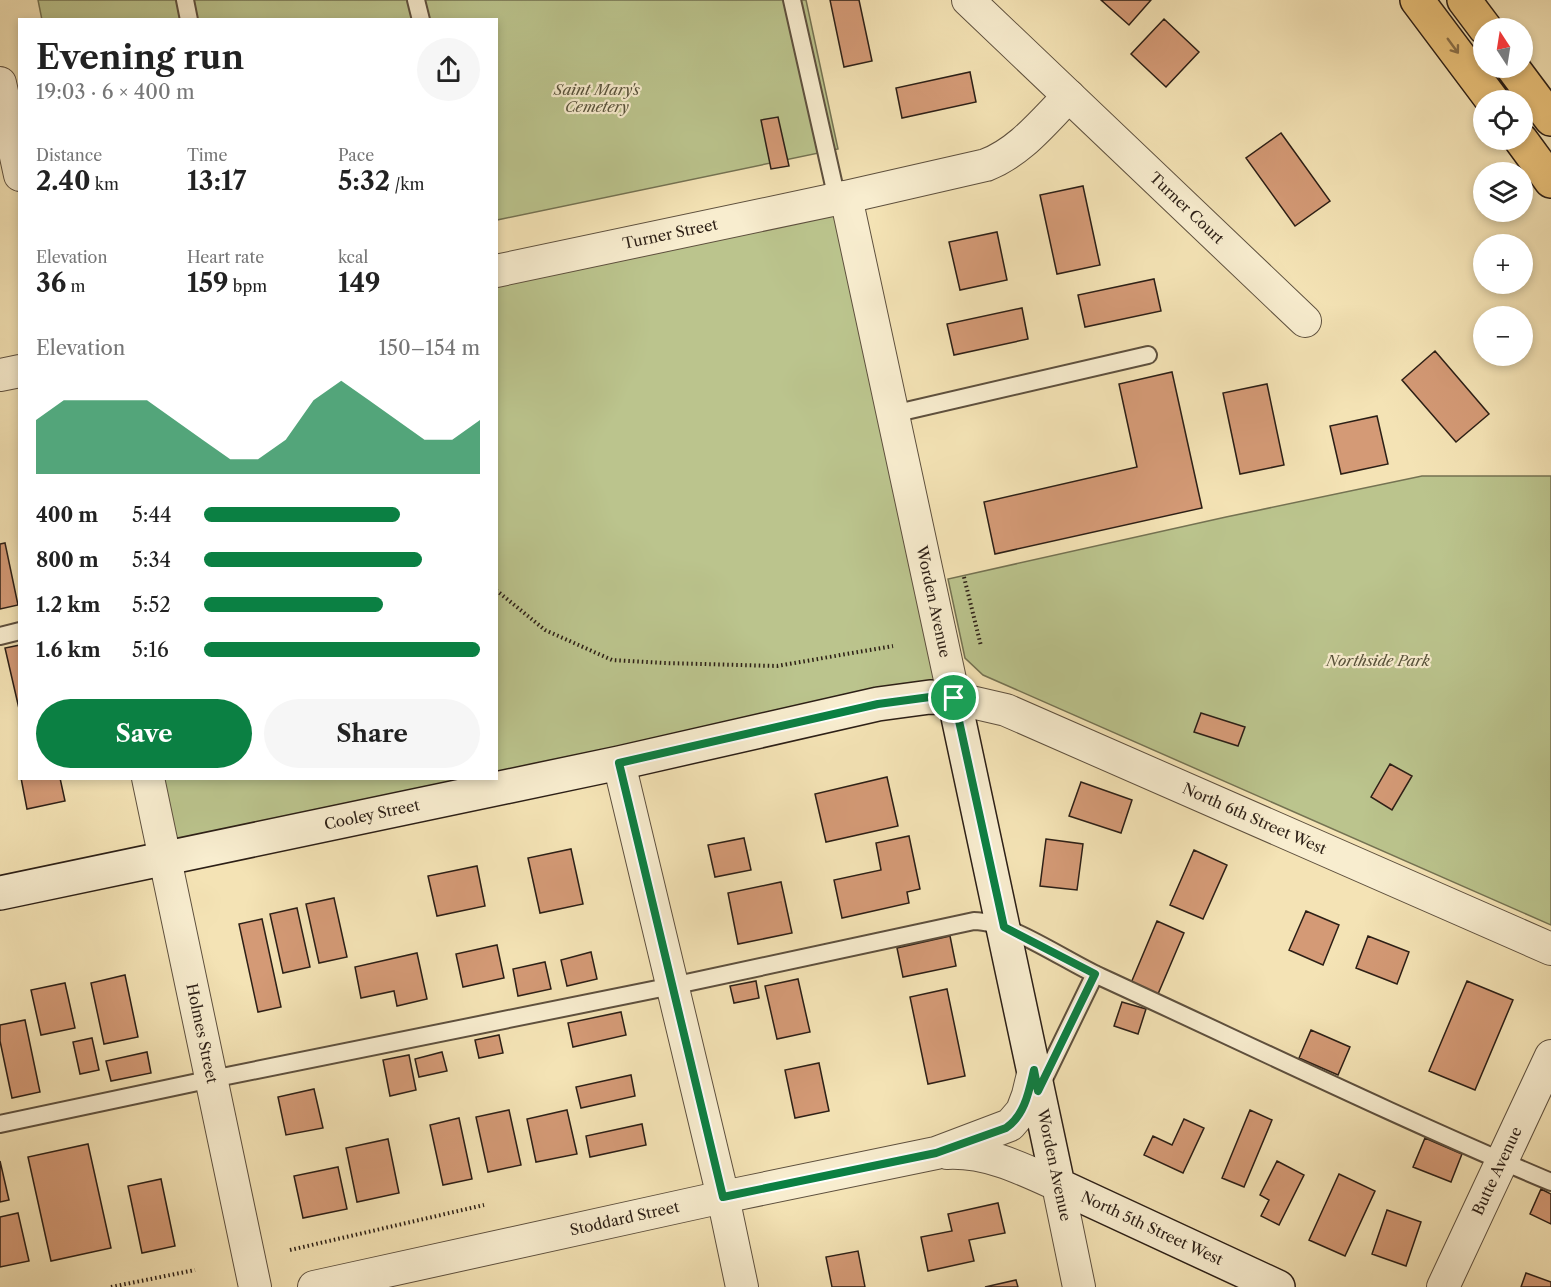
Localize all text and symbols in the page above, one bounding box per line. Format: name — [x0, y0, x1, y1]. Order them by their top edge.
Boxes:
north arrow — [1473, 18, 1533, 78]
map controls — [1473, 18, 1533, 366]
text: Evening run — [36, 37, 244, 78]
button: share — [417, 38, 480, 101]
one-way arrow — [1447, 38, 1459, 54]
text: 19:03 · 6 × 400 m — [36, 80, 195, 104]
park label: Saint Mary's Cemetery — [553, 80, 640, 116]
button: locate — [1473, 90, 1533, 150]
text: Distance — [36, 145, 102, 165]
text: Time — [187, 145, 227, 165]
text: Pace — [338, 145, 374, 165]
button: layers — [1473, 162, 1533, 222]
text: 2.40 — [36, 165, 91, 197]
text: 13:17 — [187, 165, 246, 197]
text: 5:32 — [338, 165, 390, 197]
street label: Turner Court — [1146, 168, 1229, 248]
text: km — [91, 174, 119, 194]
text: /km — [390, 174, 424, 194]
street label: Turner Street — [621, 214, 720, 253]
button: + — [1473, 234, 1533, 294]
text: Elevation — [36, 247, 107, 267]
text: Heart rate — [187, 247, 264, 267]
text: kcal — [338, 247, 368, 267]
text: 36 — [36, 267, 66, 299]
text: 159 — [187, 267, 229, 299]
text: 149 — [338, 267, 381, 299]
text: m — [66, 276, 85, 296]
text: bpm — [229, 276, 267, 296]
button: − — [1473, 306, 1533, 366]
text: Elevation — [36, 336, 125, 360]
text: 150–154 m — [379, 336, 480, 360]
text: 400 m — [36, 503, 98, 527]
text: 5:44 — [132, 503, 172, 527]
street label: Worden Avenue — [912, 543, 955, 659]
text: 800 m — [36, 548, 99, 572]
text: 5:34 — [132, 548, 171, 572]
text: 1.2 km — [36, 593, 100, 617]
text: 5:52 — [132, 593, 171, 617]
text: 1.6 km — [36, 638, 101, 662]
text: 5:16 — [132, 638, 169, 662]
park label: Northside Park — [1325, 651, 1430, 670]
pin — [928, 672, 979, 723]
icon: arrive — [937, 681, 970, 714]
button: Save — [36, 699, 252, 768]
button: Share — [264, 699, 480, 768]
street label: North 6th Street West — [1180, 779, 1330, 859]
street label: Cooley Street — [322, 795, 422, 834]
street label: Holmes Street — [182, 982, 222, 1086]
street label: Worden Avenue — [1033, 1106, 1076, 1223]
street label: Butte Avenue — [1468, 1124, 1526, 1218]
street label: North 5th Street West — [1078, 1187, 1227, 1269]
street label: Stoddard Street — [568, 1197, 682, 1239]

